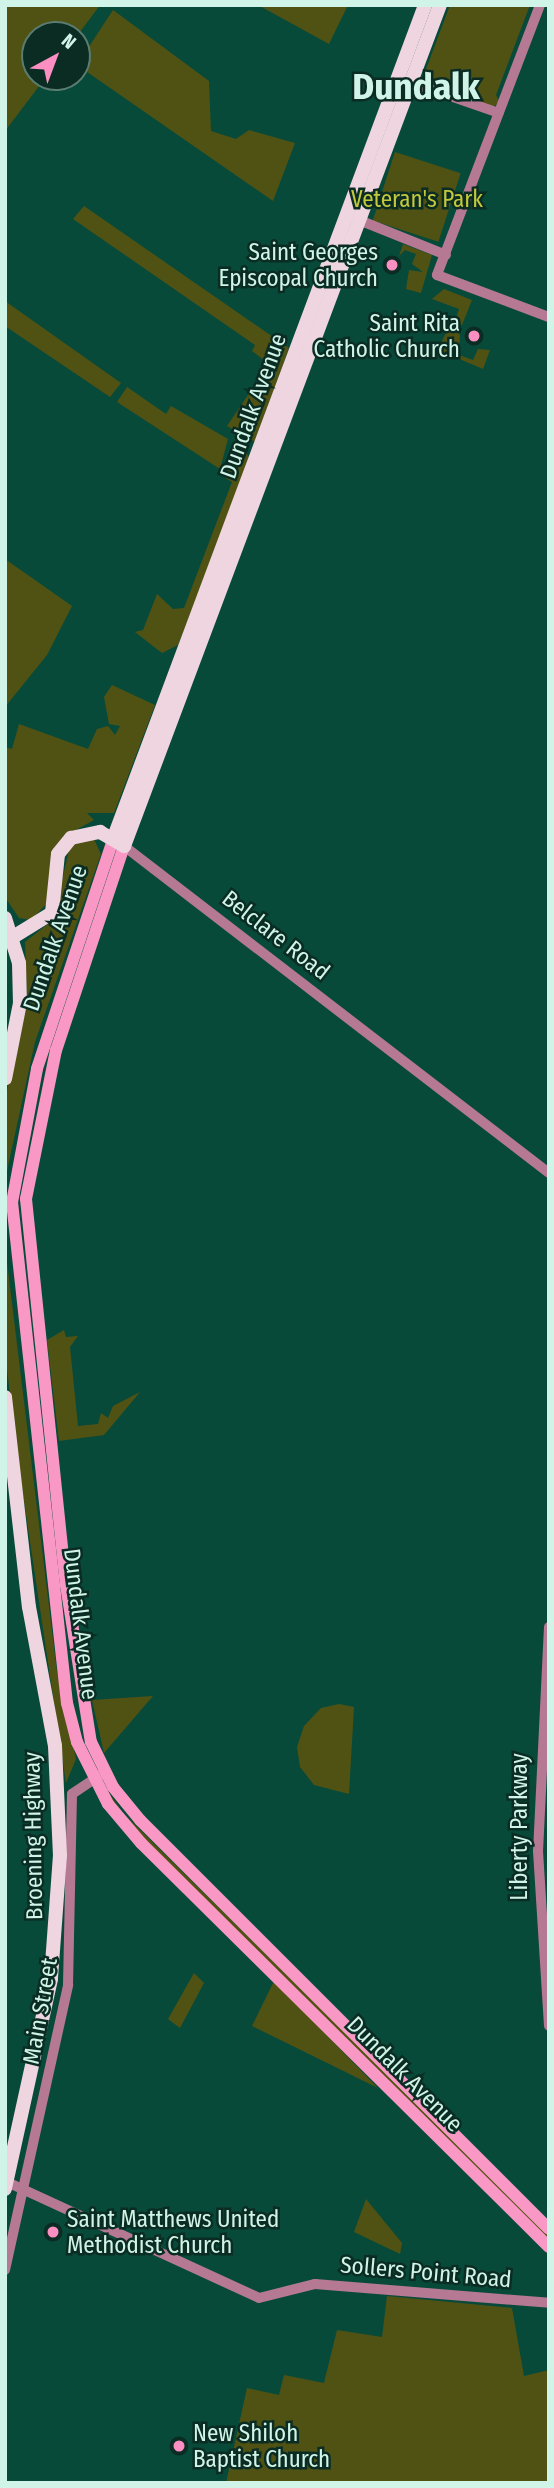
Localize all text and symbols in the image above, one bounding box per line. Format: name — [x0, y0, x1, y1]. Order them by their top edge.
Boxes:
north arrow — [21, 21, 91, 91]
text: N — [57, 29, 81, 54]
district label: Dundalk — [352, 65, 480, 109]
park label: Veteran's Park — [351, 185, 483, 213]
place label: Saint Georges Episcopal Church — [219, 238, 378, 292]
marker: Saint Georges Episcopal Church — [384, 257, 400, 273]
place label: Saint Rita Catholic Church — [313, 309, 460, 363]
marker: Saint Rita Catholic Church — [466, 328, 482, 344]
street label: Dundalk Avenue — [214, 330, 292, 482]
street label: Dundalk Avenue — [17, 862, 93, 1014]
street label: Belclare Road — [217, 884, 335, 986]
street label: Dundalk Avenue — [58, 1547, 104, 1701]
street label: Broening Highway — [18, 1752, 48, 1920]
street label: Liberty Parkway — [505, 1753, 533, 1901]
street label: Main Street — [17, 1956, 63, 2066]
street label: Dundalk Avenue — [341, 2010, 469, 2138]
place label: Saint Matthews United Methodist Church — [67, 2205, 279, 2259]
marker: Saint Matthews United Methodist Church — [45, 2224, 61, 2240]
street label: Sollers Point Road — [339, 2251, 513, 2293]
place label: New Shiloh Baptist Church — [193, 2419, 330, 2473]
marker: New Shiloh Baptist Church — [171, 2438, 187, 2454]

